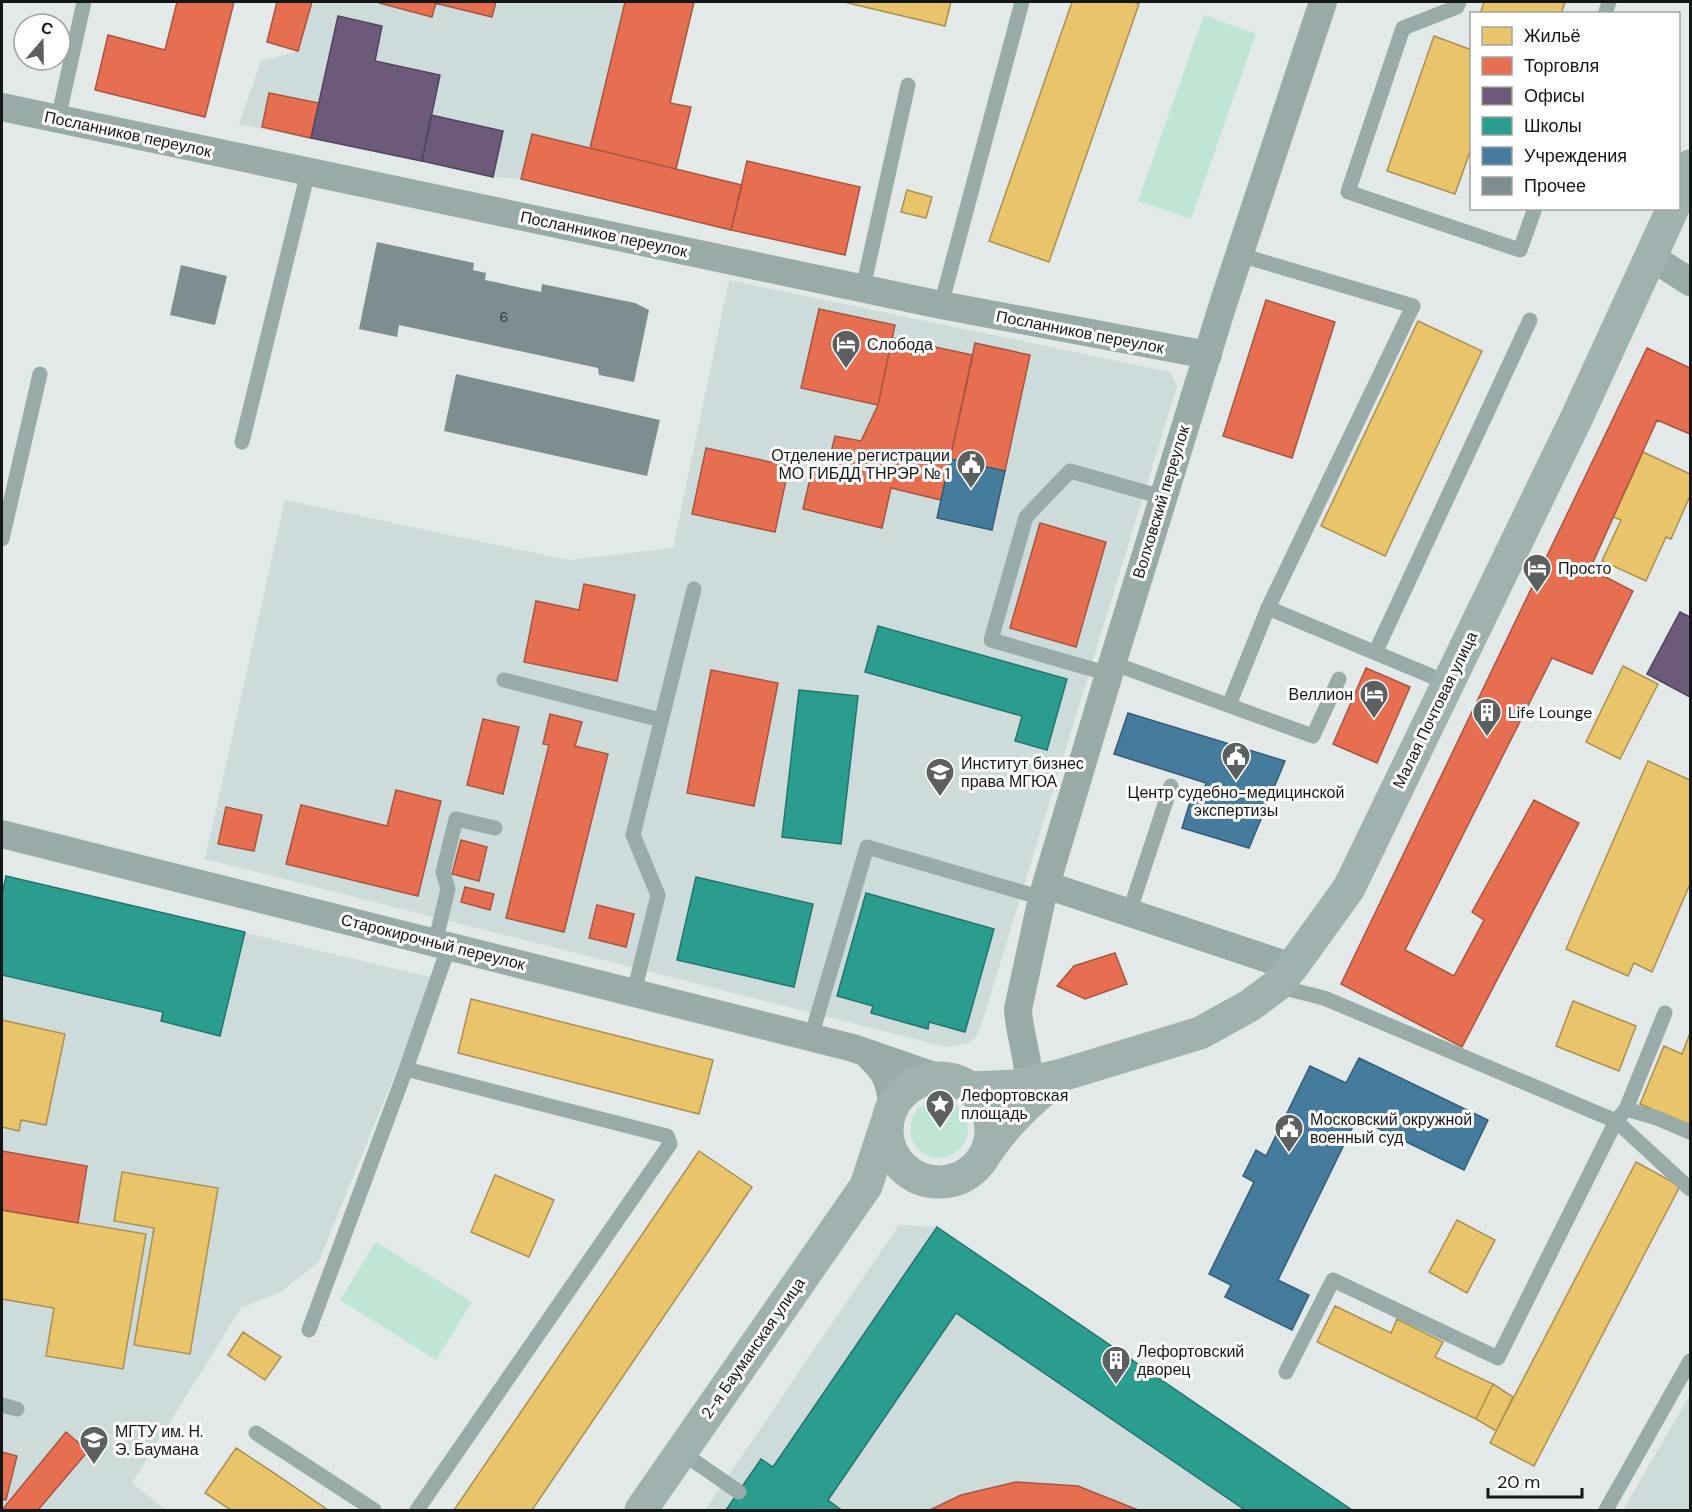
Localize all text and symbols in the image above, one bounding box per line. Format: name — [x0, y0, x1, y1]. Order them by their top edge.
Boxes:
north arrow — [12, 12, 72, 72]
legend — [1470, 12, 1680, 210]
text: С — [38, 17, 56, 40]
text: Жильё — [1524, 24, 1581, 48]
text: Торговля — [1524, 54, 1599, 78]
text: Офисы — [1524, 84, 1585, 108]
street label: Посланников переулок — [43, 106, 214, 162]
text: Школы — [1524, 114, 1582, 138]
text: Учреждения — [1524, 144, 1627, 168]
text: Прочее — [1524, 174, 1586, 198]
street label: Посланников переулок — [519, 206, 690, 262]
street label: Посланников переулок — [994, 305, 1167, 359]
house number: 6 — [500, 308, 508, 326]
hotel icon: Слобода — [830, 328, 862, 370]
place label: Слобода — [867, 334, 933, 355]
street label: Волховский переулок — [1128, 422, 1195, 581]
place label: Отделение регистрации МО ГИБДД ТНРЭР № 1 — [771, 445, 950, 484]
public building icon: Отделение регистрации МО ГИБДД ТНРЭР № 1 — [955, 448, 987, 490]
hotel icon: Просто — [1521, 552, 1553, 594]
place label: Просто — [1558, 558, 1611, 579]
street label: Малая Почтовая улица — [1388, 628, 1482, 792]
hotel icon: Веллион — [1358, 678, 1390, 720]
place label: Веллион — [1289, 684, 1353, 705]
building icon: Life Lounge — [1471, 696, 1503, 738]
place label: Life Lounge — [1508, 702, 1592, 723]
public building icon: Центр судебно-медицинской экспертизы — [1220, 740, 1252, 782]
place label: Институт бизнес права МГЮА — [961, 753, 1084, 792]
school or university icon: Институт бизнес права МГЮА — [924, 756, 956, 798]
place label: Центр судебно-медицинской экспертизы — [1128, 782, 1344, 821]
street label: Старокирочный переулок — [339, 909, 528, 975]
place label: Лефортовская площадь — [961, 1085, 1068, 1124]
place icon: Лефортовская площадь — [924, 1088, 956, 1130]
place label: Московский окружной военный суд — [1310, 1109, 1472, 1148]
public building icon: Московский окружной военный суд — [1273, 1112, 1305, 1154]
street label: 2-я Бауманская улица — [696, 1273, 810, 1423]
place label: Лефортовский дворец — [1137, 1341, 1244, 1380]
building icon: Лефортовский дворец — [1100, 1344, 1132, 1386]
place label: МГТУ им. Н. Э. Баумана — [115, 1421, 203, 1460]
school or university icon: МГТУ им. Н. Э. Баумана — [78, 1424, 110, 1466]
scale bar — [1488, 1461, 1582, 1499]
text: 20 m — [1497, 1470, 1540, 1494]

